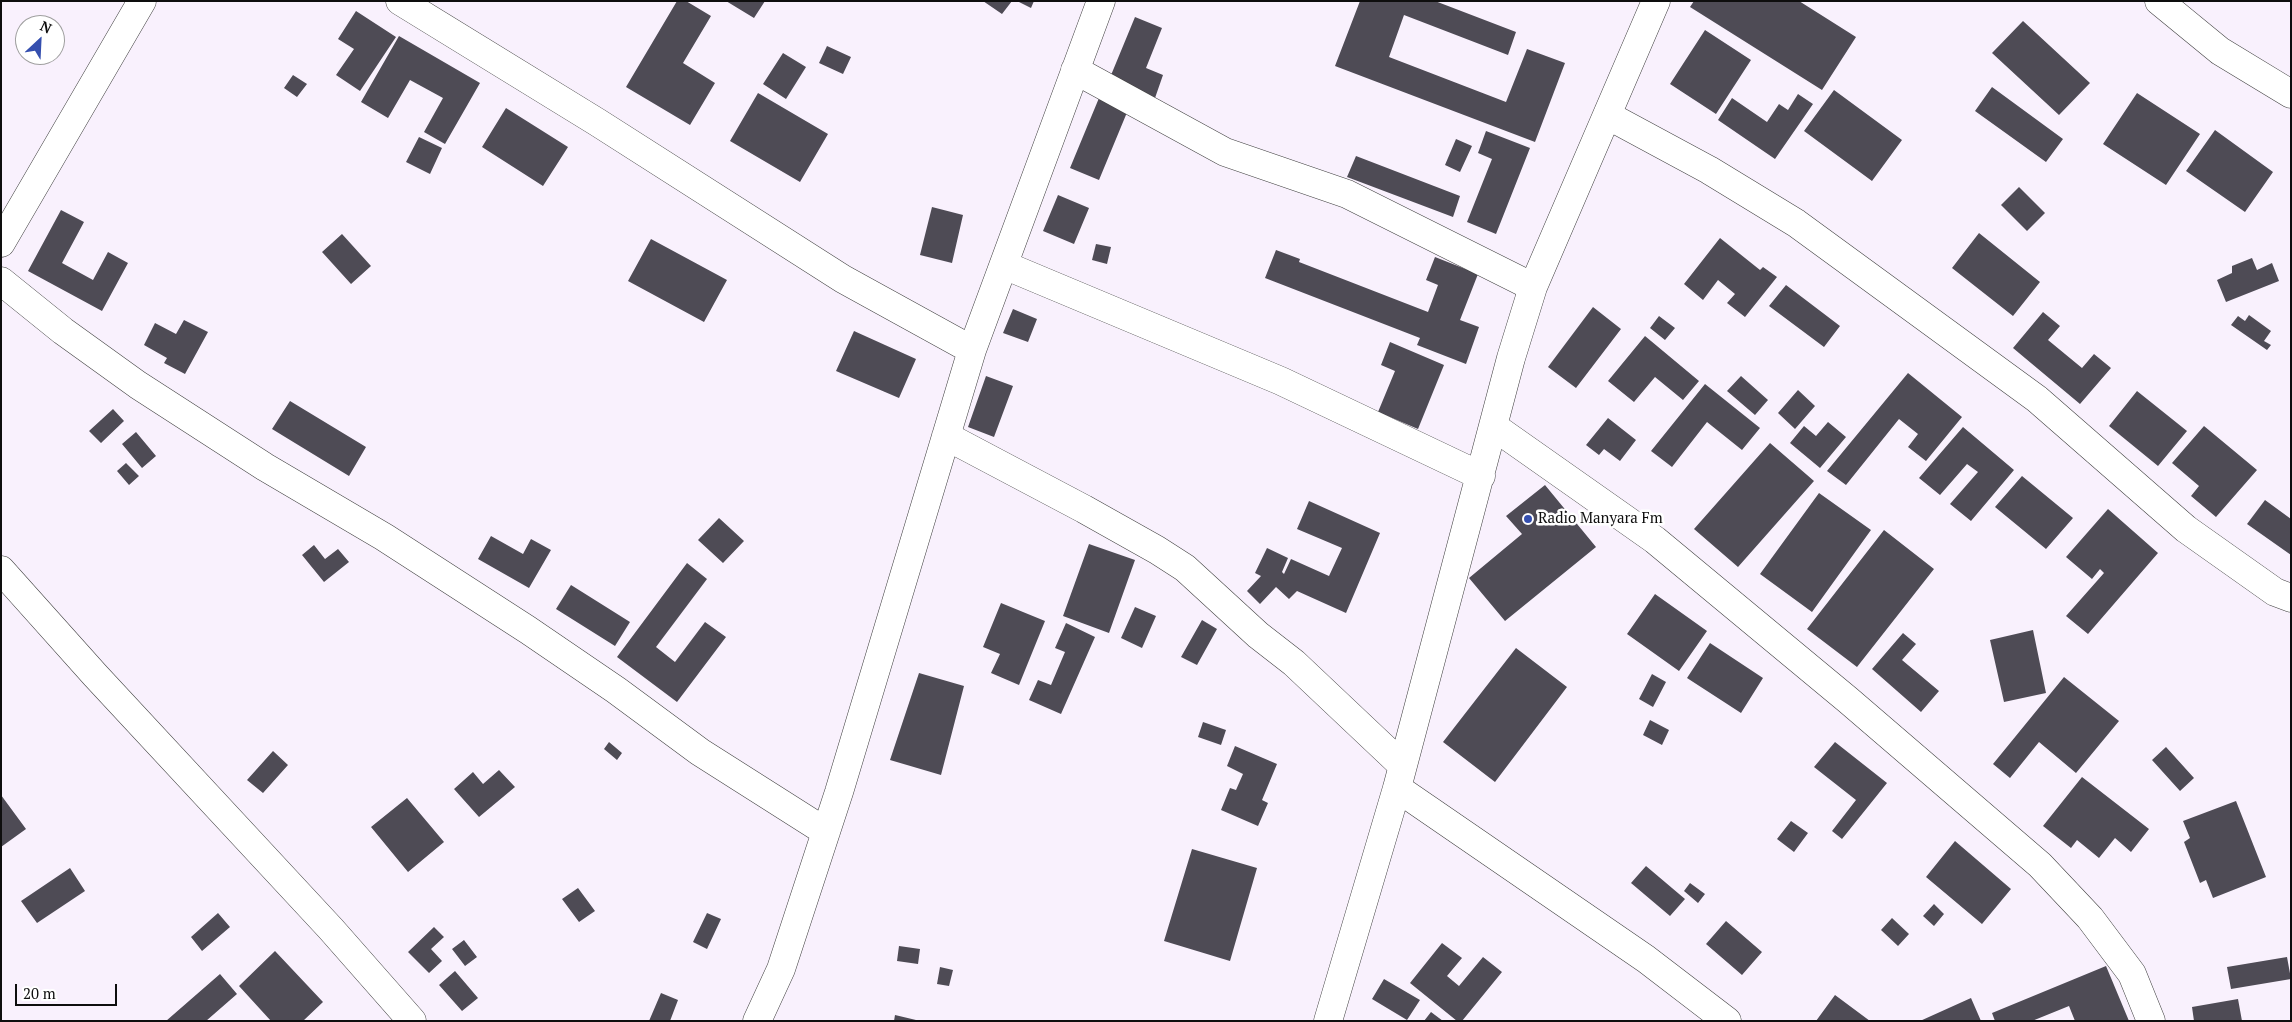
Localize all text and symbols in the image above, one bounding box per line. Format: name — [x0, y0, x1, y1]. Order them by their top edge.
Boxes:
north arrow — [15, 15, 65, 65]
text: N — [37, 16, 55, 38]
place label: Radio Manyara Fm — [1538, 510, 1663, 528]
marker: Radio Manyara Fm — [1522, 513, 1534, 525]
scale bar — [18, 974, 120, 1006]
text: 20 m — [23, 983, 56, 1003]

